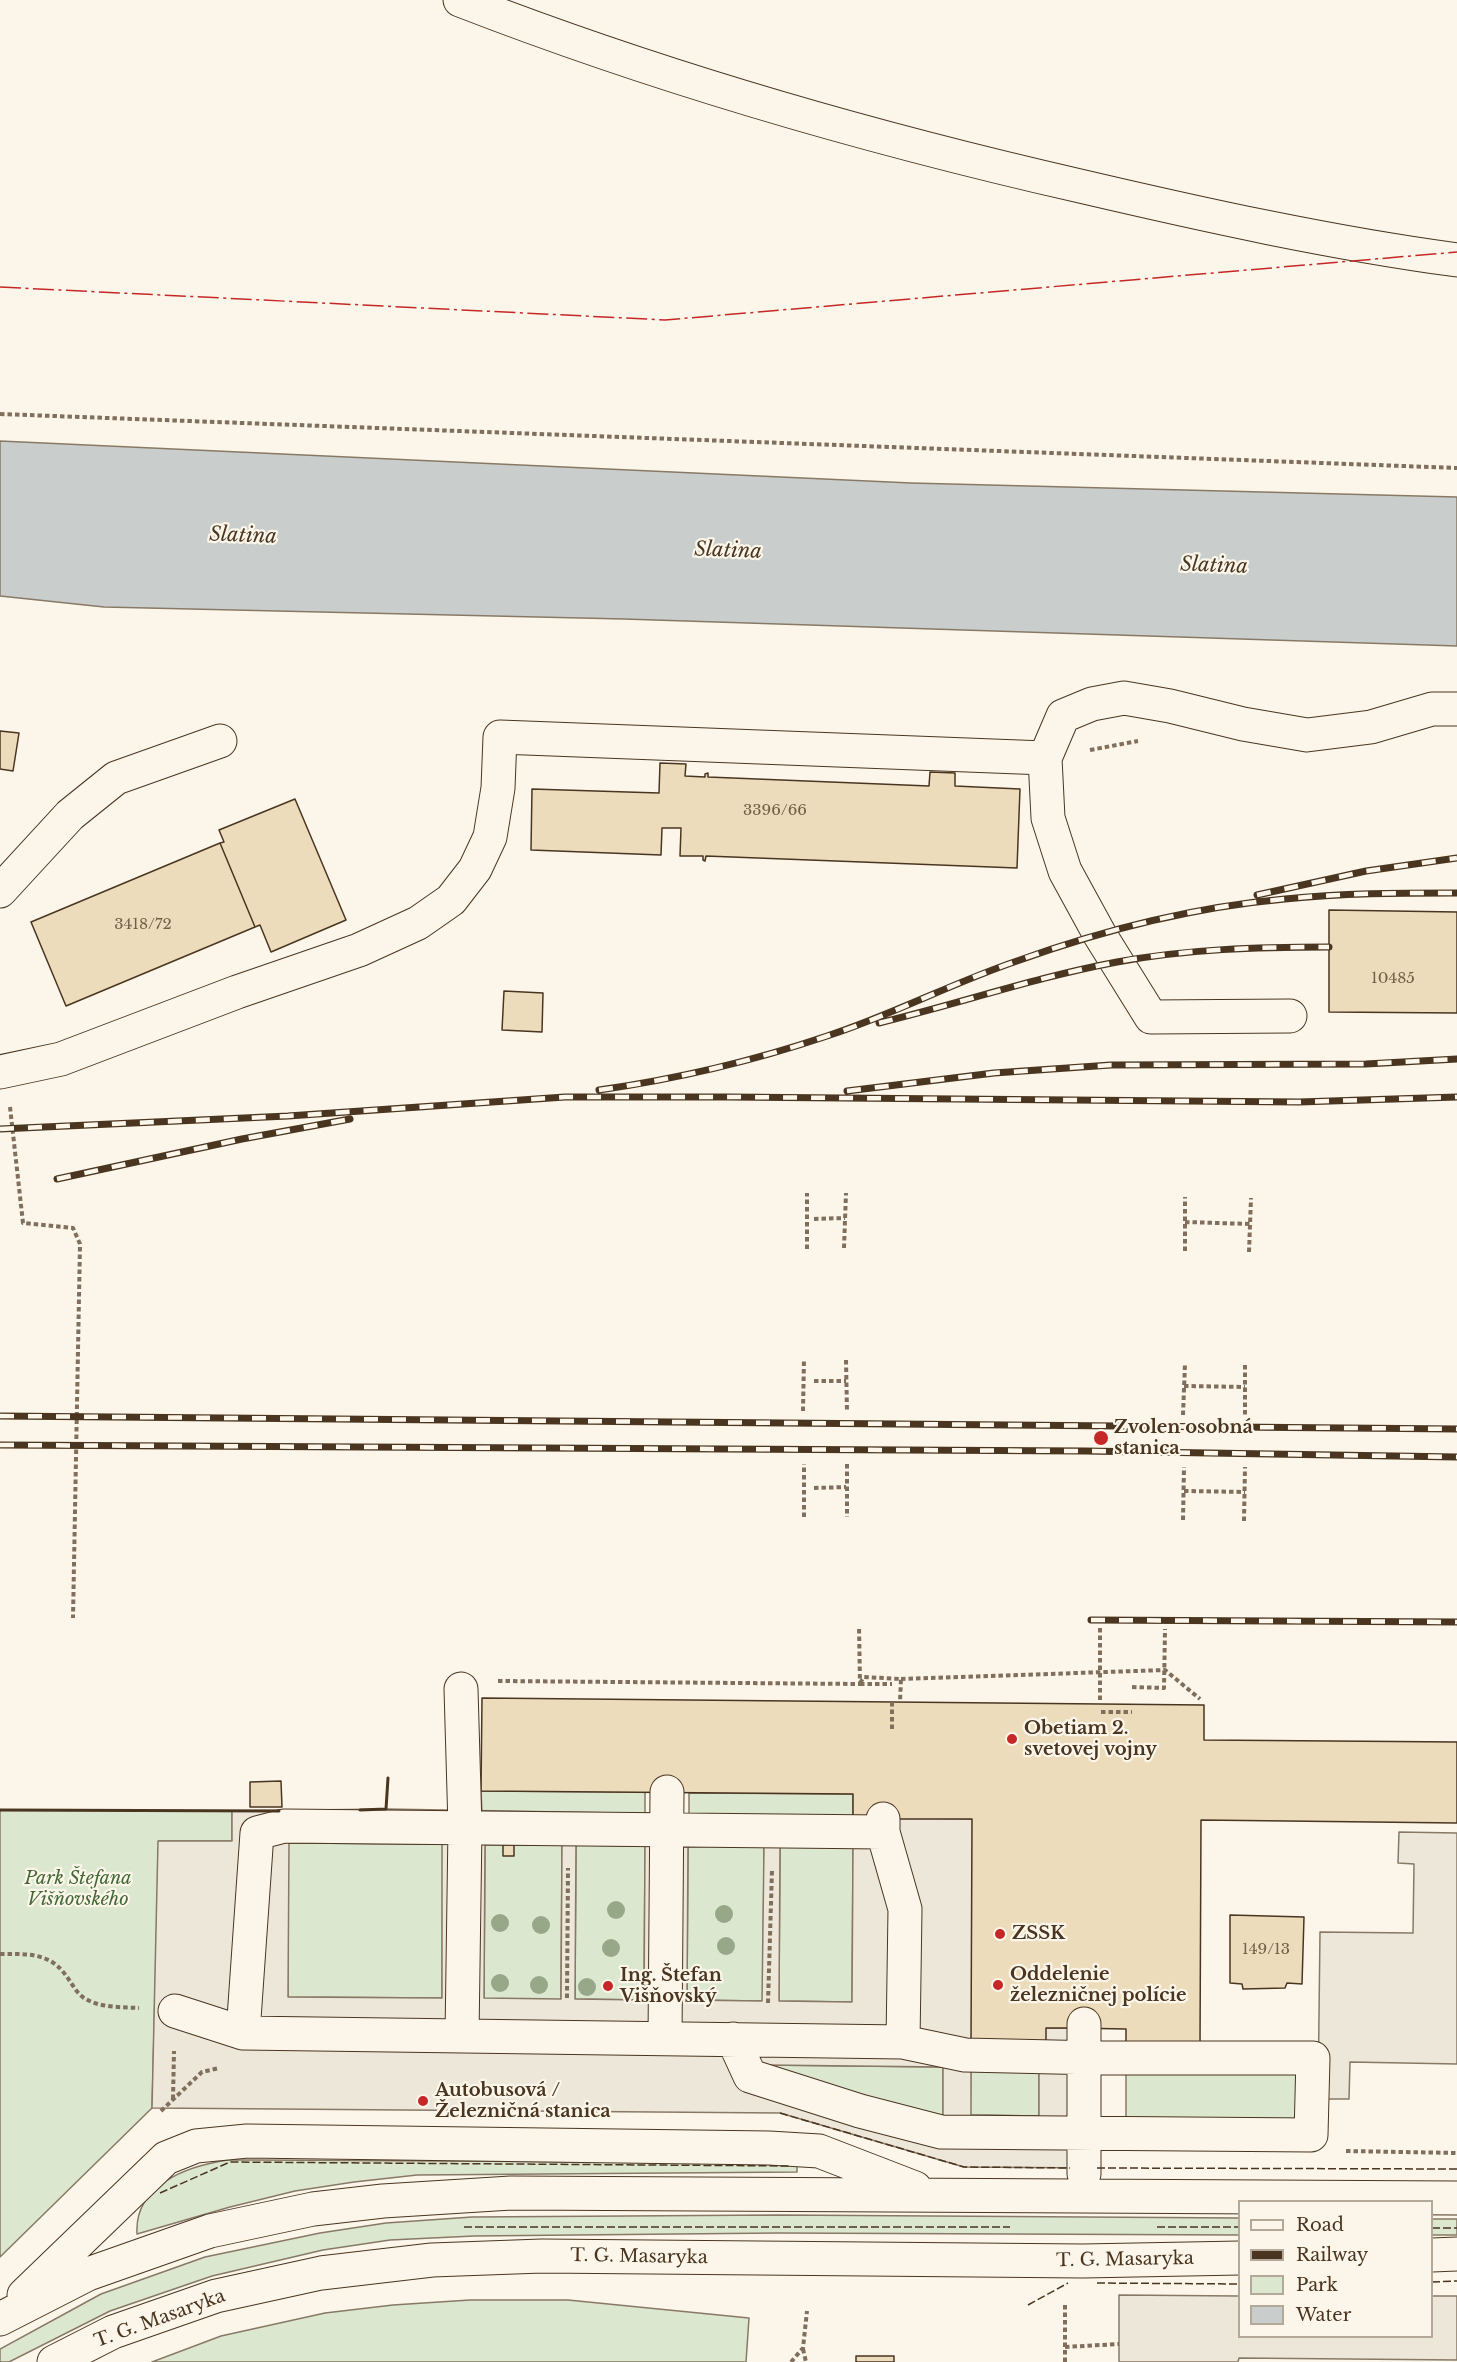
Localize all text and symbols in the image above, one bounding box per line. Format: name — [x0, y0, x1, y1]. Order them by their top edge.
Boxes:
water label: Slatina — [209, 523, 277, 549]
water label: Slatina — [694, 538, 762, 564]
water label: Slatina — [1180, 553, 1248, 579]
house number: 3396/66 — [743, 802, 807, 820]
house number: 3418/72 — [114, 916, 172, 934]
house number: 10485 — [1371, 970, 1415, 988]
place label: Zvolen osobná stanica — [1114, 1417, 1253, 1460]
marker: Zvolen osobná stanica — [1092, 1429, 1110, 1447]
place label: Obetiam 2. svetovej vojny — [1024, 1718, 1157, 1760]
marker: Obetiam 2. svetovej vojny — [1005, 1732, 1019, 1746]
park label: Park Štefana Višňovského — [24, 1868, 132, 1910]
place label: ZSSK — [1012, 1923, 1065, 1945]
marker: ZSSK — [993, 1927, 1007, 1941]
house number: 149/13 — [1242, 1941, 1290, 1959]
place label: Oddelenie železničnej polície — [1010, 1964, 1186, 2006]
place label: Ing. Štefan Višňovský — [620, 1965, 722, 2008]
marker: Oddelenie železničnej polície — [991, 1978, 1005, 1992]
marker: Ing. Štefan Višňovský — [601, 1979, 615, 1993]
place label: Autobusová / Železničná stanica — [435, 2080, 611, 2122]
marker: Autobusová / Železničná stanica — [416, 2094, 430, 2108]
legend — [1238, 2200, 1433, 2338]
text: Road — [1296, 2214, 1344, 2236]
text: Railway — [1296, 2244, 1368, 2266]
street label: T. G. Masaryka — [570, 2245, 708, 2269]
street label: T. G. Masaryka — [1056, 2248, 1194, 2272]
text: Park — [1296, 2274, 1338, 2296]
street label: T. G. Masaryka — [92, 2285, 228, 2353]
text: Water — [1296, 2304, 1351, 2326]

